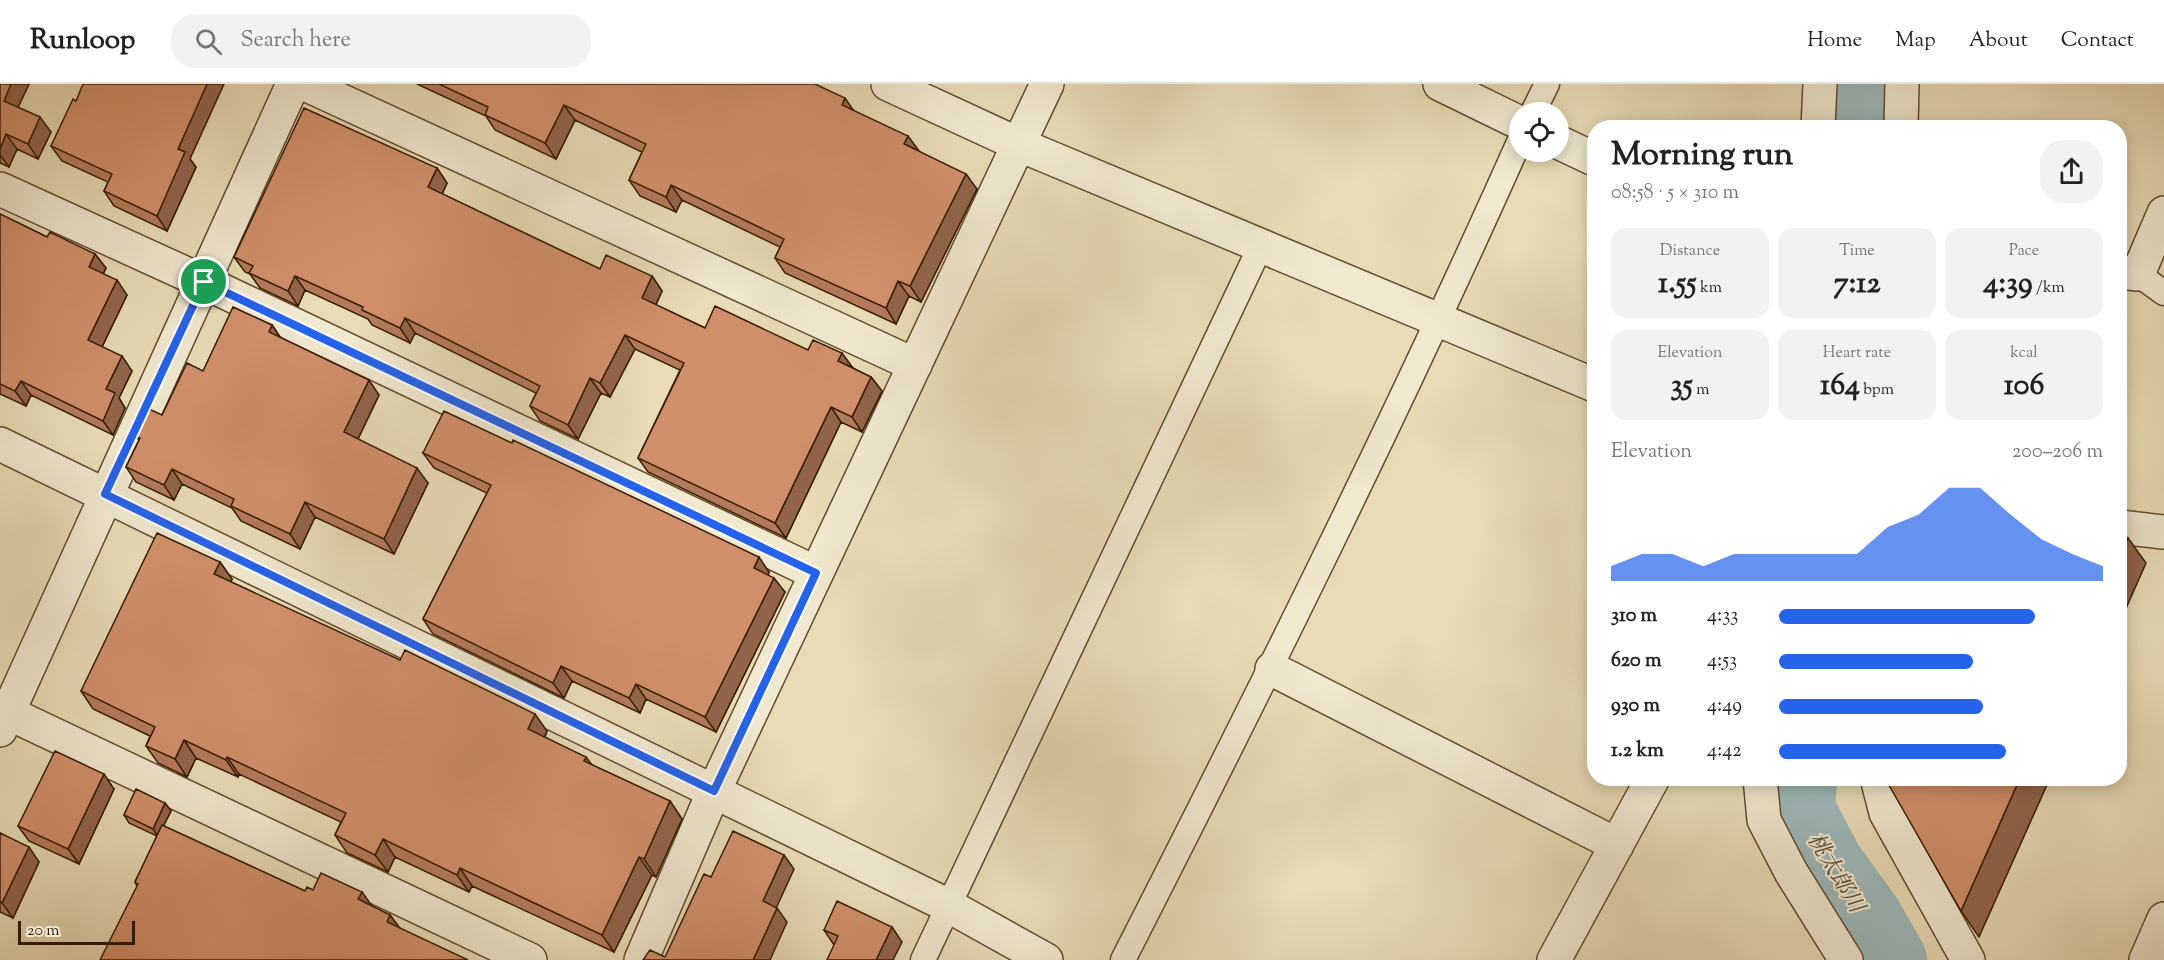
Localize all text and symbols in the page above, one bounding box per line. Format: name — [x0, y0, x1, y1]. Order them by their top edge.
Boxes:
search box — [171, 14, 591, 68]
text: Runloop — [30, 21, 135, 61]
icon: search — [192, 25, 225, 58]
text: Search here — [240, 25, 351, 57]
text: Home — [1807, 26, 1862, 56]
text: Map — [1895, 26, 1936, 56]
text: About — [1969, 26, 2028, 56]
text: Contact — [2061, 26, 2134, 56]
map controls — [1509, 102, 1569, 162]
button: locate — [1509, 102, 1569, 162]
text: Morning run — [1611, 132, 1793, 180]
button: share — [2040, 140, 2103, 203]
text: 08:58 · 5 × 310 m — [1611, 179, 1739, 208]
text: Distance — [1660, 240, 1720, 263]
text: Time — [1839, 240, 1875, 263]
text: Pace — [2009, 240, 2039, 263]
pin — [178, 256, 229, 307]
text: 1.55 — [1658, 263, 1697, 306]
text: 7:12 — [1833, 263, 1881, 306]
text: 4:39 — [1983, 263, 2033, 306]
icon: arrive — [187, 265, 220, 298]
text: km — [1697, 277, 1722, 300]
text: /km — [2033, 277, 2065, 300]
text: Elevation — [1658, 342, 1722, 365]
text: Heart rate — [1823, 342, 1891, 365]
text: kcal — [2010, 342, 2038, 365]
text: 35 — [1670, 365, 1693, 408]
text: 164 — [1820, 365, 1860, 408]
text: 106 — [2004, 365, 2044, 408]
text: m — [1693, 379, 1710, 402]
text: bpm — [1860, 379, 1894, 402]
text: Elevation — [1611, 438, 1692, 467]
text: 200–206 m — [2012, 438, 2103, 467]
text: 310 m — [1611, 602, 1657, 631]
text: 4:33 — [1707, 602, 1738, 631]
text: 620 m — [1611, 647, 1661, 676]
text: 4:53 — [1707, 647, 1737, 676]
text: 930 m — [1611, 692, 1660, 721]
text: 4:49 — [1707, 692, 1742, 721]
text: 1.2 km — [1611, 737, 1664, 766]
text: 4:42 — [1707, 737, 1742, 766]
water label: 桃太郎川 — [1798, 828, 1872, 921]
scale bar — [18, 918, 135, 946]
text: 20 m — [27, 920, 60, 943]

